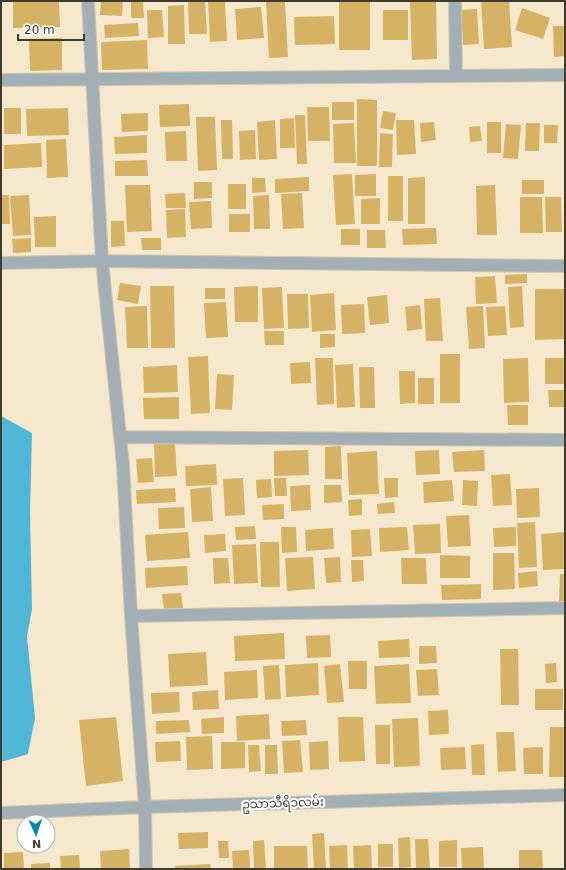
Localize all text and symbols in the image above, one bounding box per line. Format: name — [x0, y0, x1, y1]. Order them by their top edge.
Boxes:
scale bar — [18, 16, 84, 42]
text: 20 m — [24, 23, 55, 37]
street label: ဥသာသီရိ၁လမ်း — [242, 793, 324, 814]
north arrow — [16, 814, 56, 854]
text: N — [32, 837, 41, 850]

